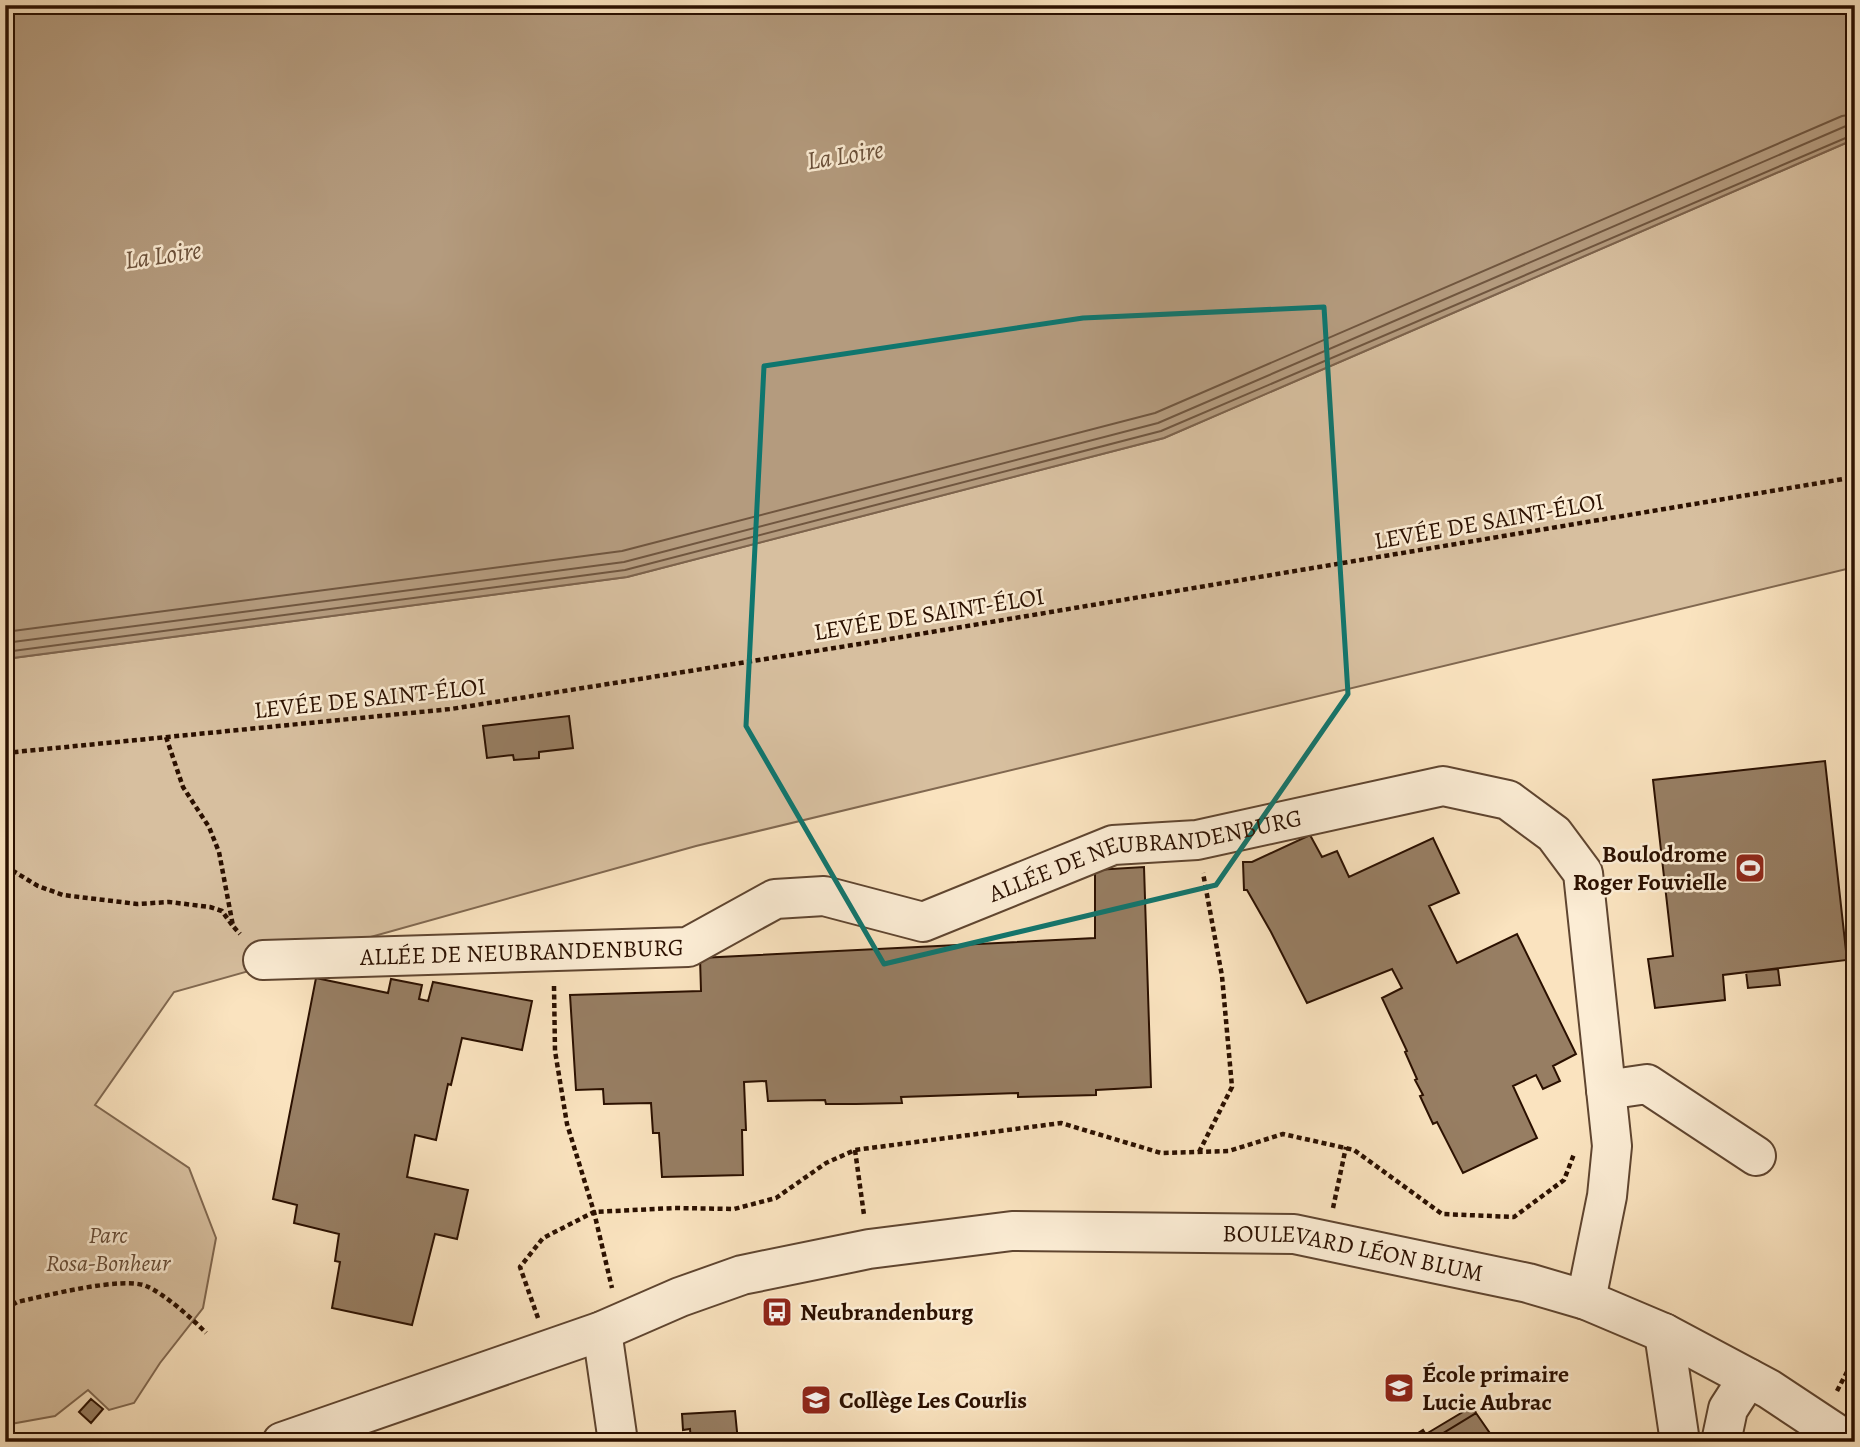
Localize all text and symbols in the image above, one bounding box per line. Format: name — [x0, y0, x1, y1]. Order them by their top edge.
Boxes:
water label: La Loire — [804, 132, 886, 178]
water label: La Loire — [122, 232, 204, 278]
street label: LEVÉE DE SAINT-ÉLOI — [1371, 485, 1607, 557]
street label: LEVÉE DE SAINT-ÉLOI — [811, 580, 1047, 648]
street label: LEVÉE DE SAINT-ÉLOI — [252, 670, 488, 726]
street label: ALLÉE DE NEUBRANDENBURG — [983, 801, 1305, 910]
place label: Boulodrome Roger Fouvielle — [1573, 838, 1727, 898]
sports icon: Boulodrome Roger Fouvielle — [1733, 851, 1767, 885]
street label: ALLÉE DE NEUBRANDENBURG — [358, 931, 684, 973]
street label: BOULEVARD LÉON BLUM — [1222, 1217, 1486, 1289]
park label: Parc Rosa-Bonheur — [46, 1219, 171, 1279]
bus stop icon: Neubrandenburg — [760, 1295, 794, 1329]
place label: Neubrandenburg — [800, 1296, 974, 1328]
place label: École primaire Lucie Aubrac — [1422, 1358, 1569, 1418]
school or university icon: École primaire Lucie Aubrac — [1382, 1371, 1416, 1405]
school or university icon: Collège Les Courlis — [799, 1383, 833, 1417]
place label: Collège Les Courlis — [839, 1384, 1027, 1416]

